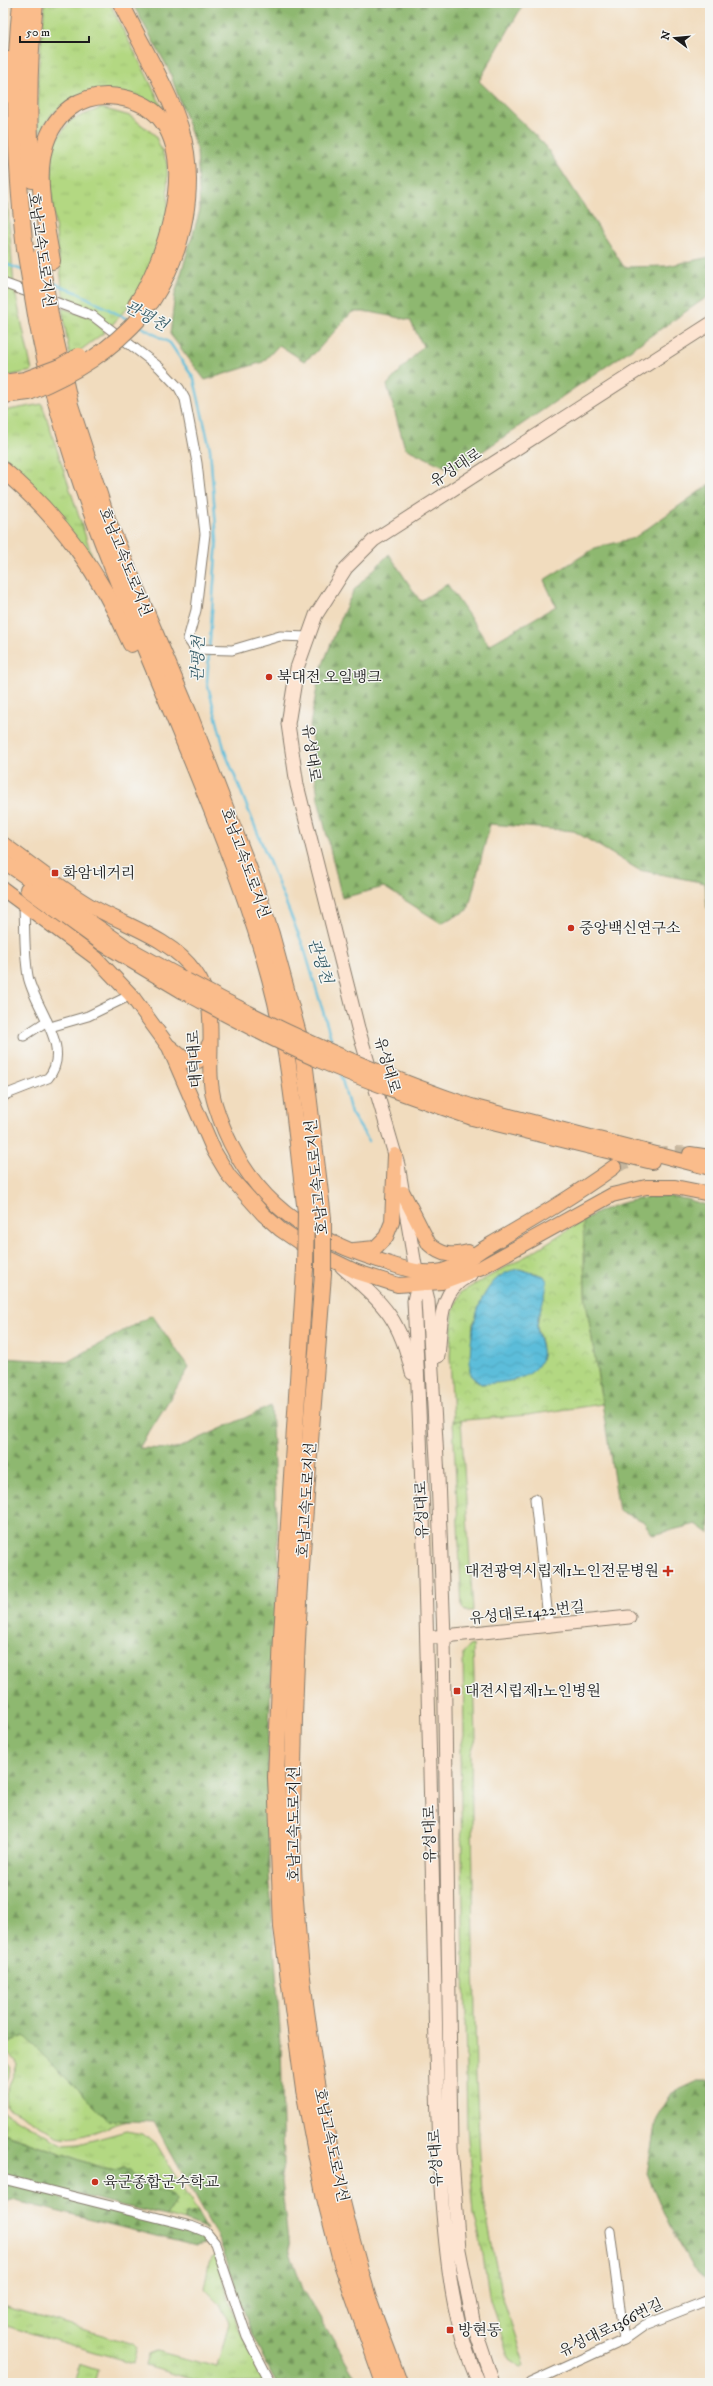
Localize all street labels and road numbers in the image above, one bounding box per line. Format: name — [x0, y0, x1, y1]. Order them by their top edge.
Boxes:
street label: 호남고속도로지선 — [24, 191, 58, 309]
street label: 유성대로 — [427, 444, 486, 492]
street label: 호남고속도로지선 — [94, 505, 156, 619]
street label: 유성대로 — [298, 723, 325, 784]
street label: 호남고속도로지선 — [216, 805, 274, 921]
street label: 대덕대로 — [184, 1029, 206, 1088]
street label: 유성대로 — [370, 1035, 404, 1096]
street label: 호남고속도로지선 — [301, 1118, 333, 1236]
street label: 호남고속도로지선 — [293, 1442, 321, 1558]
street label: 유성대로 — [411, 1480, 433, 1539]
street label: 유성대로1422번길 — [468, 1597, 586, 1629]
street label: 호남고속도로지선 — [285, 1766, 304, 1882]
street label: 유성대로 — [420, 1804, 440, 1863]
street label: 호남고속도로지선 — [310, 2086, 352, 2204]
street label: 유성대로 — [425, 2128, 447, 2187]
street label: 유성대로1366번길 — [556, 2295, 666, 2361]

